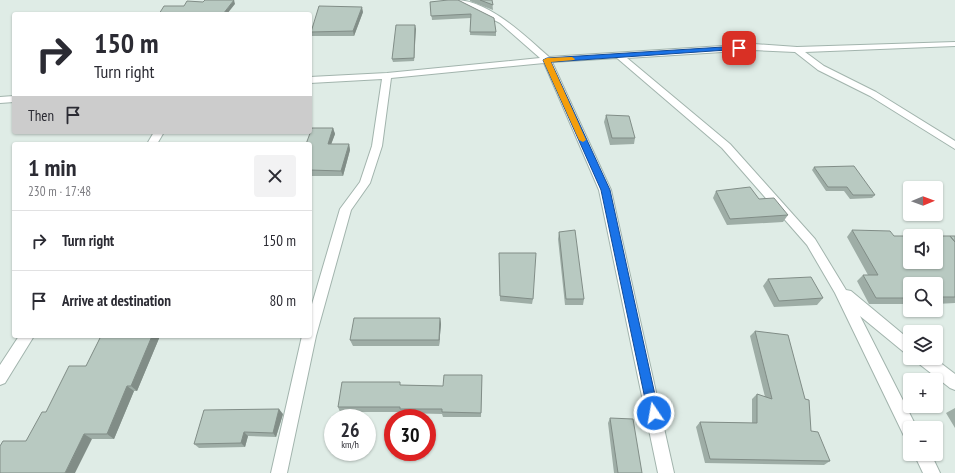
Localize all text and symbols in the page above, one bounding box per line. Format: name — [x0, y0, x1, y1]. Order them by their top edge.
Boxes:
text: 150 m — [94, 24, 158, 61]
icon: right — [28, 28, 80, 80]
pin — [722, 31, 756, 65]
icon: arrive — [728, 37, 750, 59]
text: Turn right — [94, 60, 154, 83]
icon: arrive — [62, 104, 84, 126]
text: Then — [28, 106, 54, 125]
text: 1 min — [28, 152, 76, 183]
button: close — [254, 155, 296, 197]
north arrow — [903, 181, 943, 221]
map controls — [903, 181, 943, 461]
text: 230 m · 17:48 — [28, 183, 91, 200]
button: sound — [903, 229, 943, 269]
icon: right — [28, 230, 50, 252]
text: Turn right — [62, 231, 114, 250]
text: 150 m — [263, 231, 296, 250]
button: search — [903, 277, 943, 317]
icon: arrive — [28, 290, 50, 312]
text: Arrive at destination — [62, 291, 171, 310]
text: 80 m — [270, 291, 296, 310]
button: layers — [903, 325, 943, 365]
button: + — [903, 373, 943, 413]
position arrow — [633, 392, 675, 434]
speed limit sign: 30 — [384, 409, 436, 461]
text: 26 — [340, 417, 360, 443]
button: − — [903, 421, 943, 461]
text: km/h — [341, 438, 359, 451]

